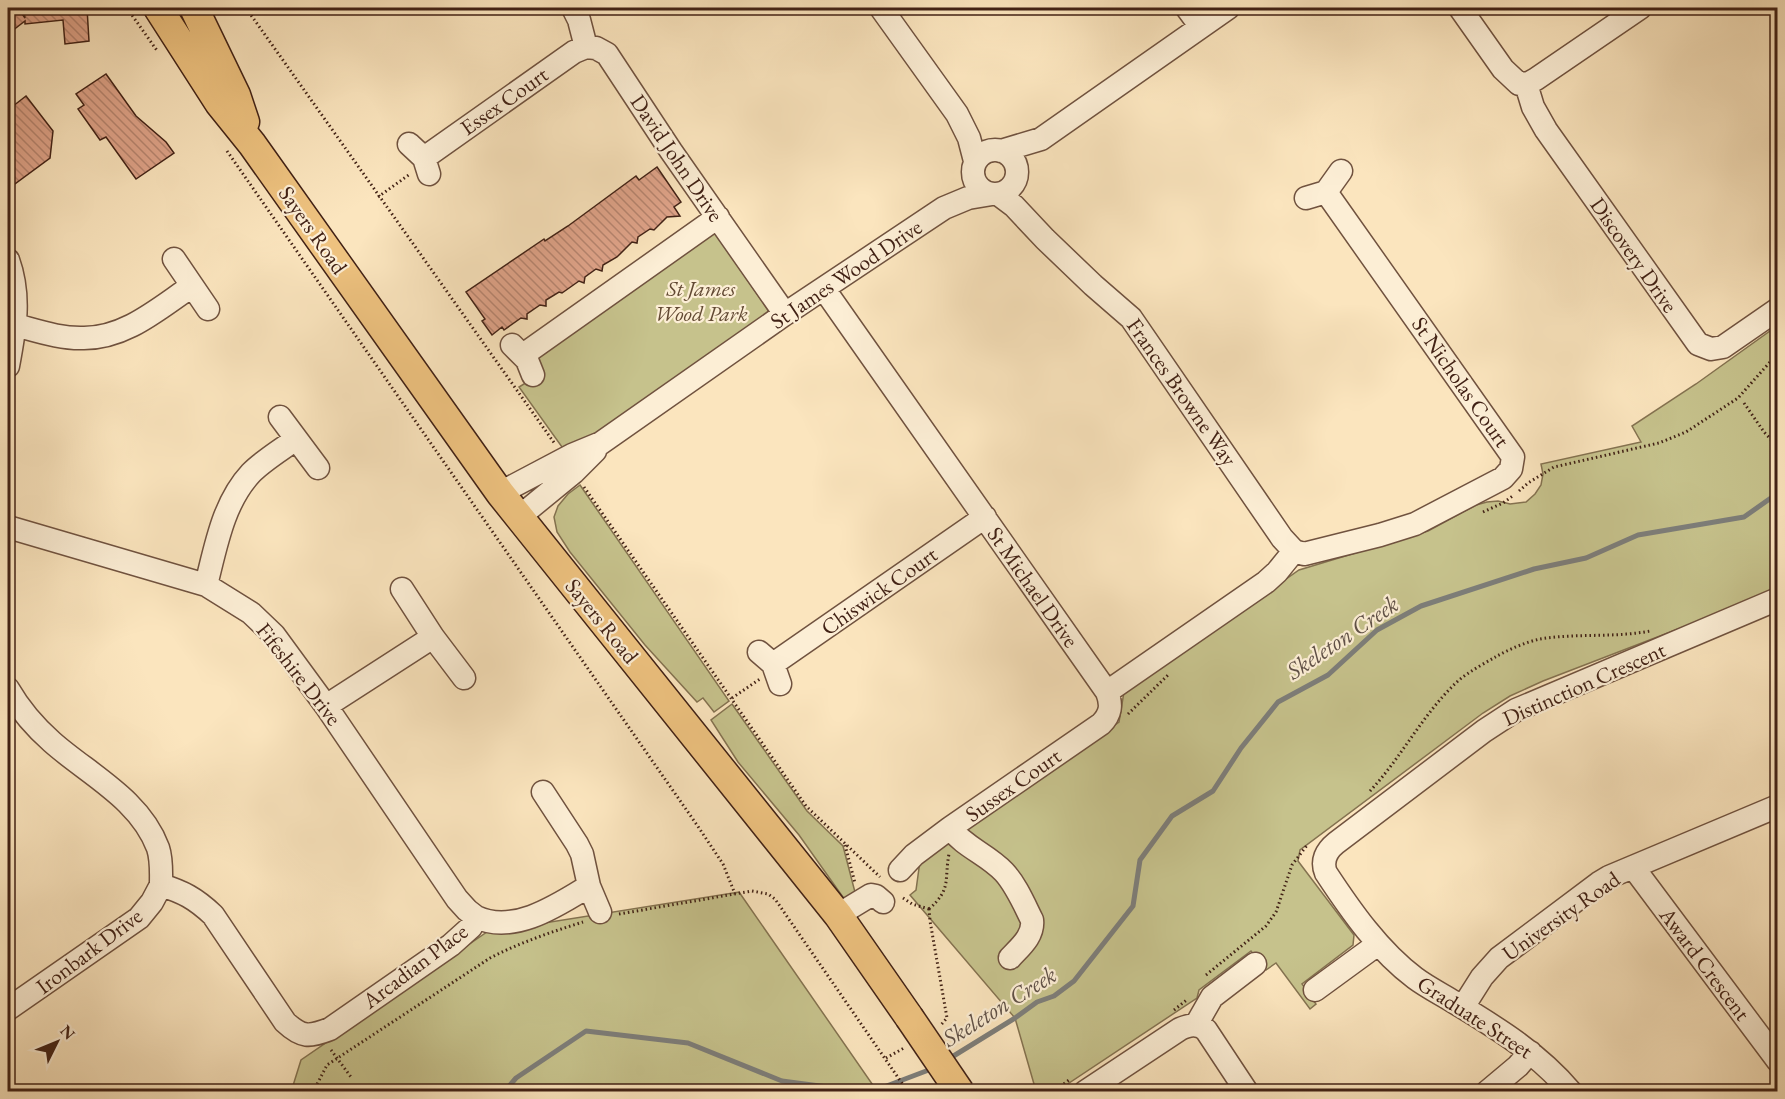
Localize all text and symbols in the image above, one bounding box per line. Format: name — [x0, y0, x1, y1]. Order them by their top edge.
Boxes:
street label: Essex Court — [454, 60, 554, 142]
street label: David John Drive — [624, 89, 731, 228]
street label: Sayers Road — [272, 180, 354, 281]
street label: Discovery Drive — [1584, 192, 1685, 319]
street label: St James Wood Drive — [764, 212, 928, 336]
park label: St James Wood Park — [654, 274, 748, 328]
street label: St Nicholas Court — [1405, 311, 1517, 453]
street label: Frances Browne Way — [1120, 312, 1244, 472]
street label: St Michael Drive — [981, 521, 1086, 653]
street label: Chiswick Court — [815, 540, 943, 642]
street label: Sayers Road — [559, 572, 646, 670]
water label: Skeleton Creek — [1279, 588, 1404, 687]
street label: Fifeshire Drive — [250, 617, 348, 732]
street label: Distinction Crescent — [1498, 635, 1670, 733]
street label: Sussex Court — [959, 741, 1067, 829]
street label: University Road — [1496, 864, 1626, 967]
street label: Ironbark Drive — [30, 901, 148, 1001]
street label: Award Crescent — [1652, 901, 1757, 1026]
street label: Arcadian Place — [356, 917, 474, 1016]
water label: Skeleton Creek — [935, 959, 1062, 1054]
street label: Graduate Street — [1412, 969, 1538, 1065]
north arrow — [27, 1012, 87, 1072]
text: N — [56, 1020, 80, 1044]

